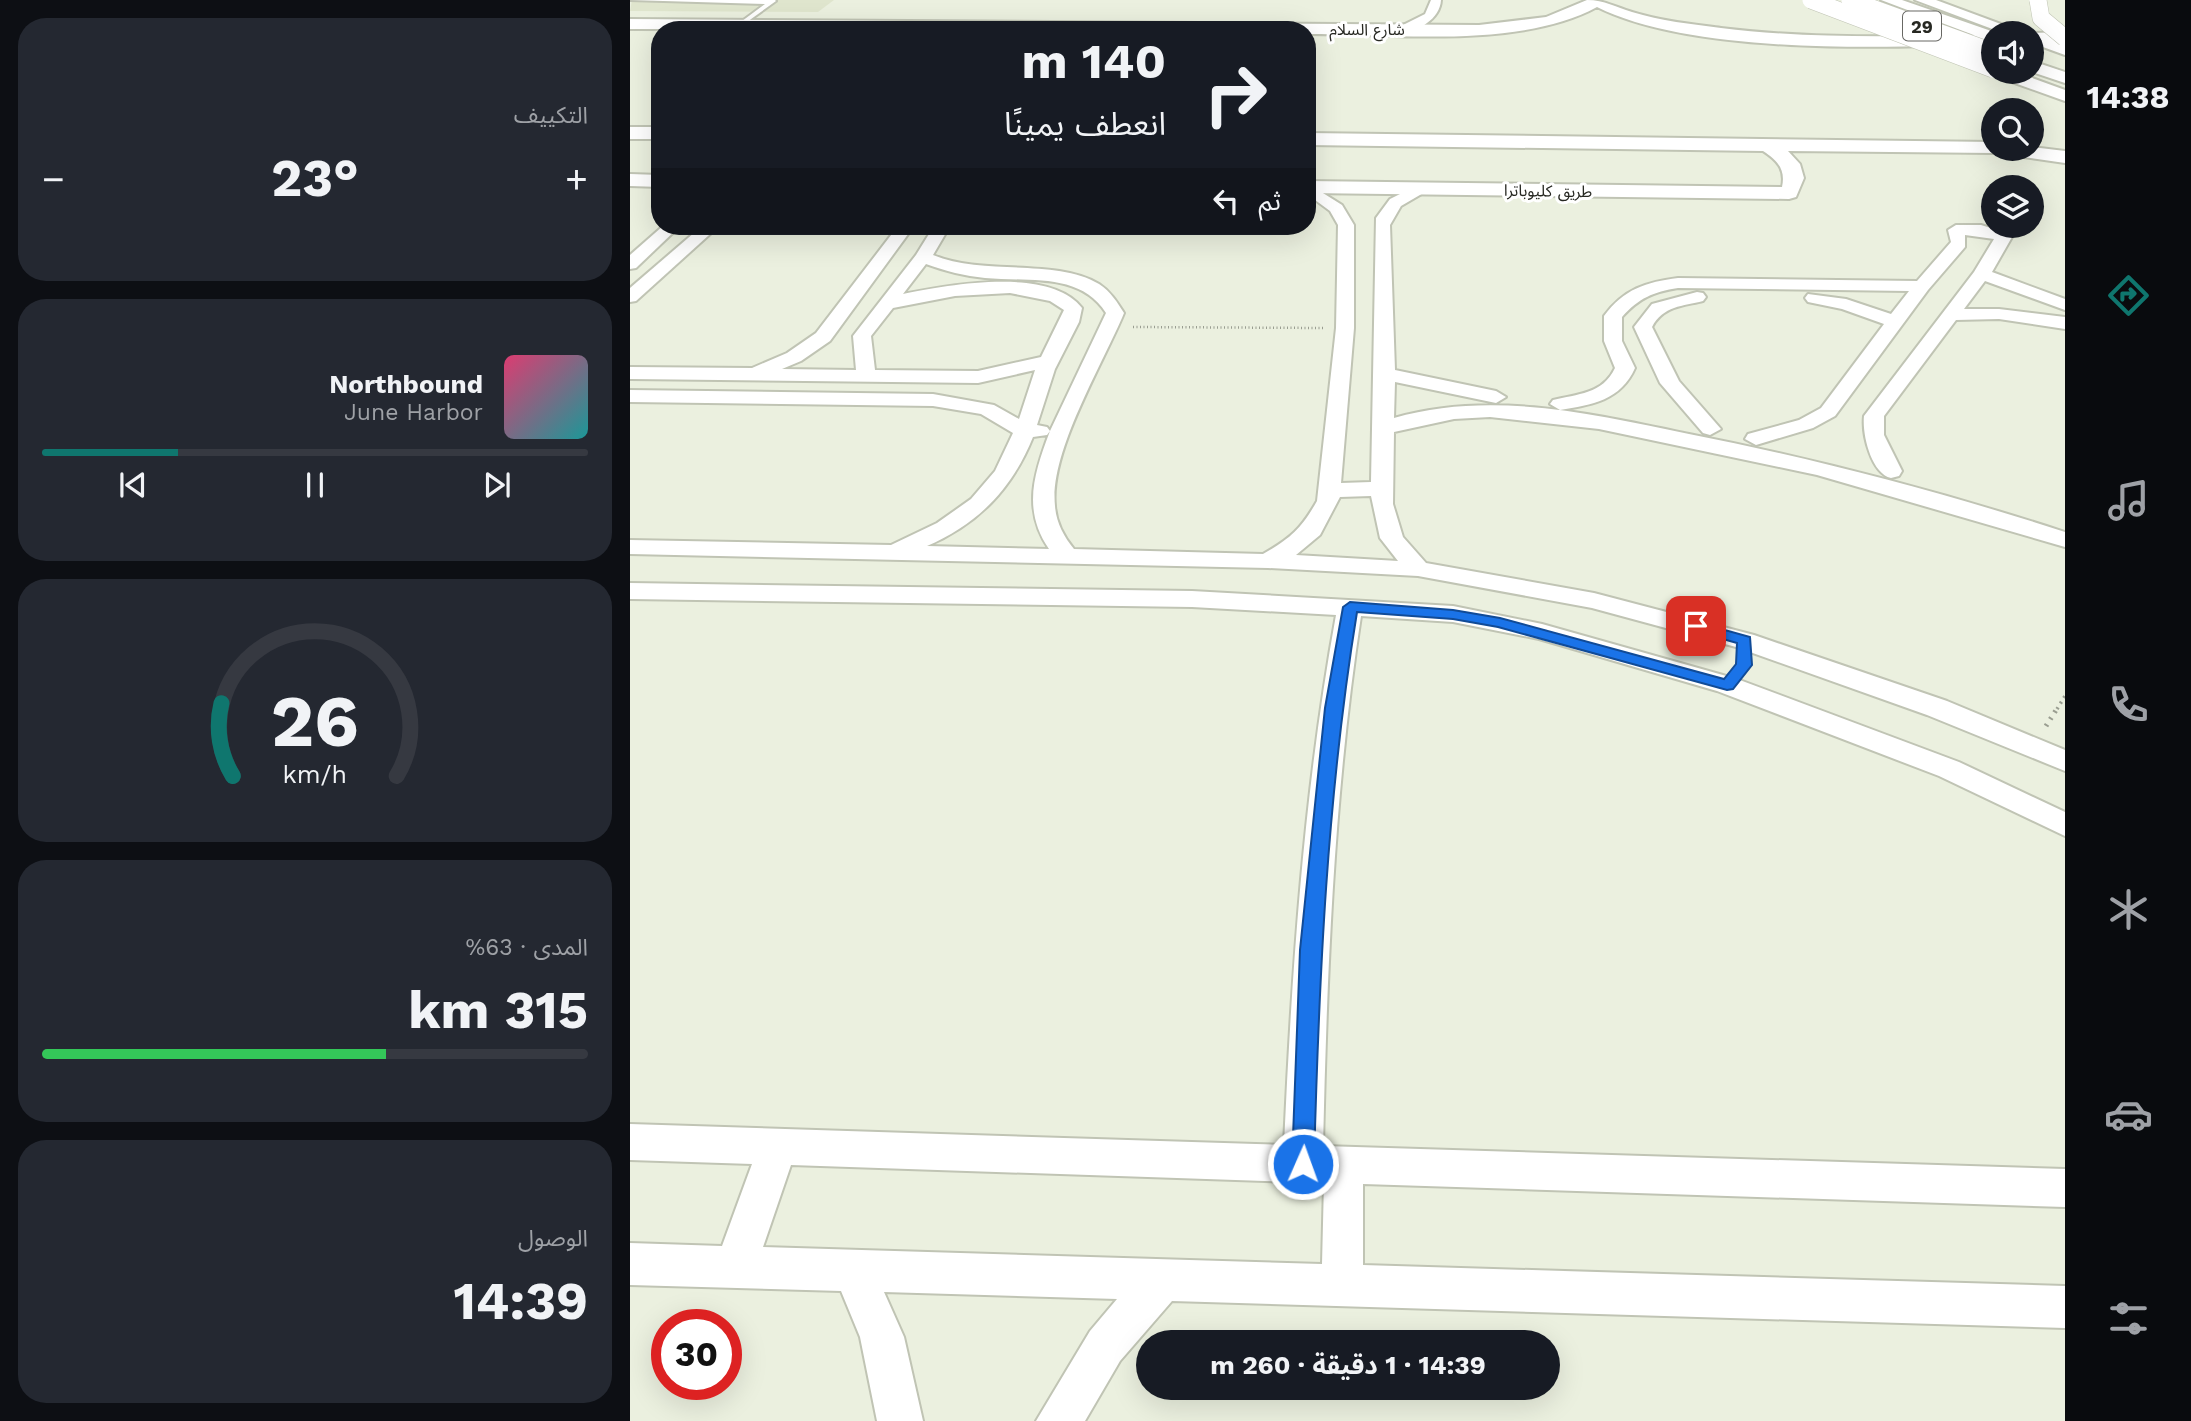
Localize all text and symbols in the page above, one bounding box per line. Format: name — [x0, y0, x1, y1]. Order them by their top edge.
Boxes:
road number: 29 — [1903, 12, 1941, 41]
street label: شارع السلام — [1329, 20, 1405, 42]
map controls — [1981, 21, 2044, 238]
button: sound — [1981, 21, 2044, 84]
text: 140 m — [1022, 32, 1166, 90]
icon: right — [1190, 49, 1281, 140]
text: 14:38 — [2086, 78, 2170, 116]
button: search — [1981, 98, 2044, 161]
text: التكييف — [514, 102, 588, 129]
text: انعطف يمينًا — [1004, 105, 1166, 143]
text: 23° — [271, 148, 359, 209]
text: − — [42, 157, 65, 201]
text: + — [565, 157, 588, 201]
button: layers — [1981, 175, 2044, 238]
street label: طريق كليوباترا — [1504, 181, 1592, 202]
icon: left — [1207, 182, 1245, 220]
text: ثم — [1259, 186, 1281, 216]
icon: directions — [2104, 271, 2153, 320]
text: Northbound — [329, 369, 483, 399]
text: June Harbor — [344, 399, 483, 426]
icon: previous — [114, 466, 152, 504]
icon: pause — [296, 466, 334, 504]
icon: next — [478, 466, 516, 504]
icon: music — [2104, 476, 2153, 525]
pin — [1666, 596, 1726, 656]
icon: arrive — [1677, 607, 1715, 645]
text: 26 — [271, 679, 359, 765]
icon: phone — [2104, 680, 2153, 729]
text: km/h — [283, 760, 347, 789]
icon: climate — [2104, 885, 2153, 934]
text: المدى · 63% — [466, 934, 588, 961]
text: 315 km — [408, 980, 588, 1041]
icon: car — [2104, 1090, 2153, 1139]
position arrow — [1266, 1127, 1340, 1201]
text: الوصول — [518, 1225, 588, 1252]
text: 14:39 — [453, 1271, 588, 1332]
icon: filters — [2104, 1294, 2153, 1343]
speed limit sign: 30 — [651, 1309, 742, 1400]
text: 14:39 · 1 دقيقة · 260 m — [1210, 1350, 1486, 1380]

